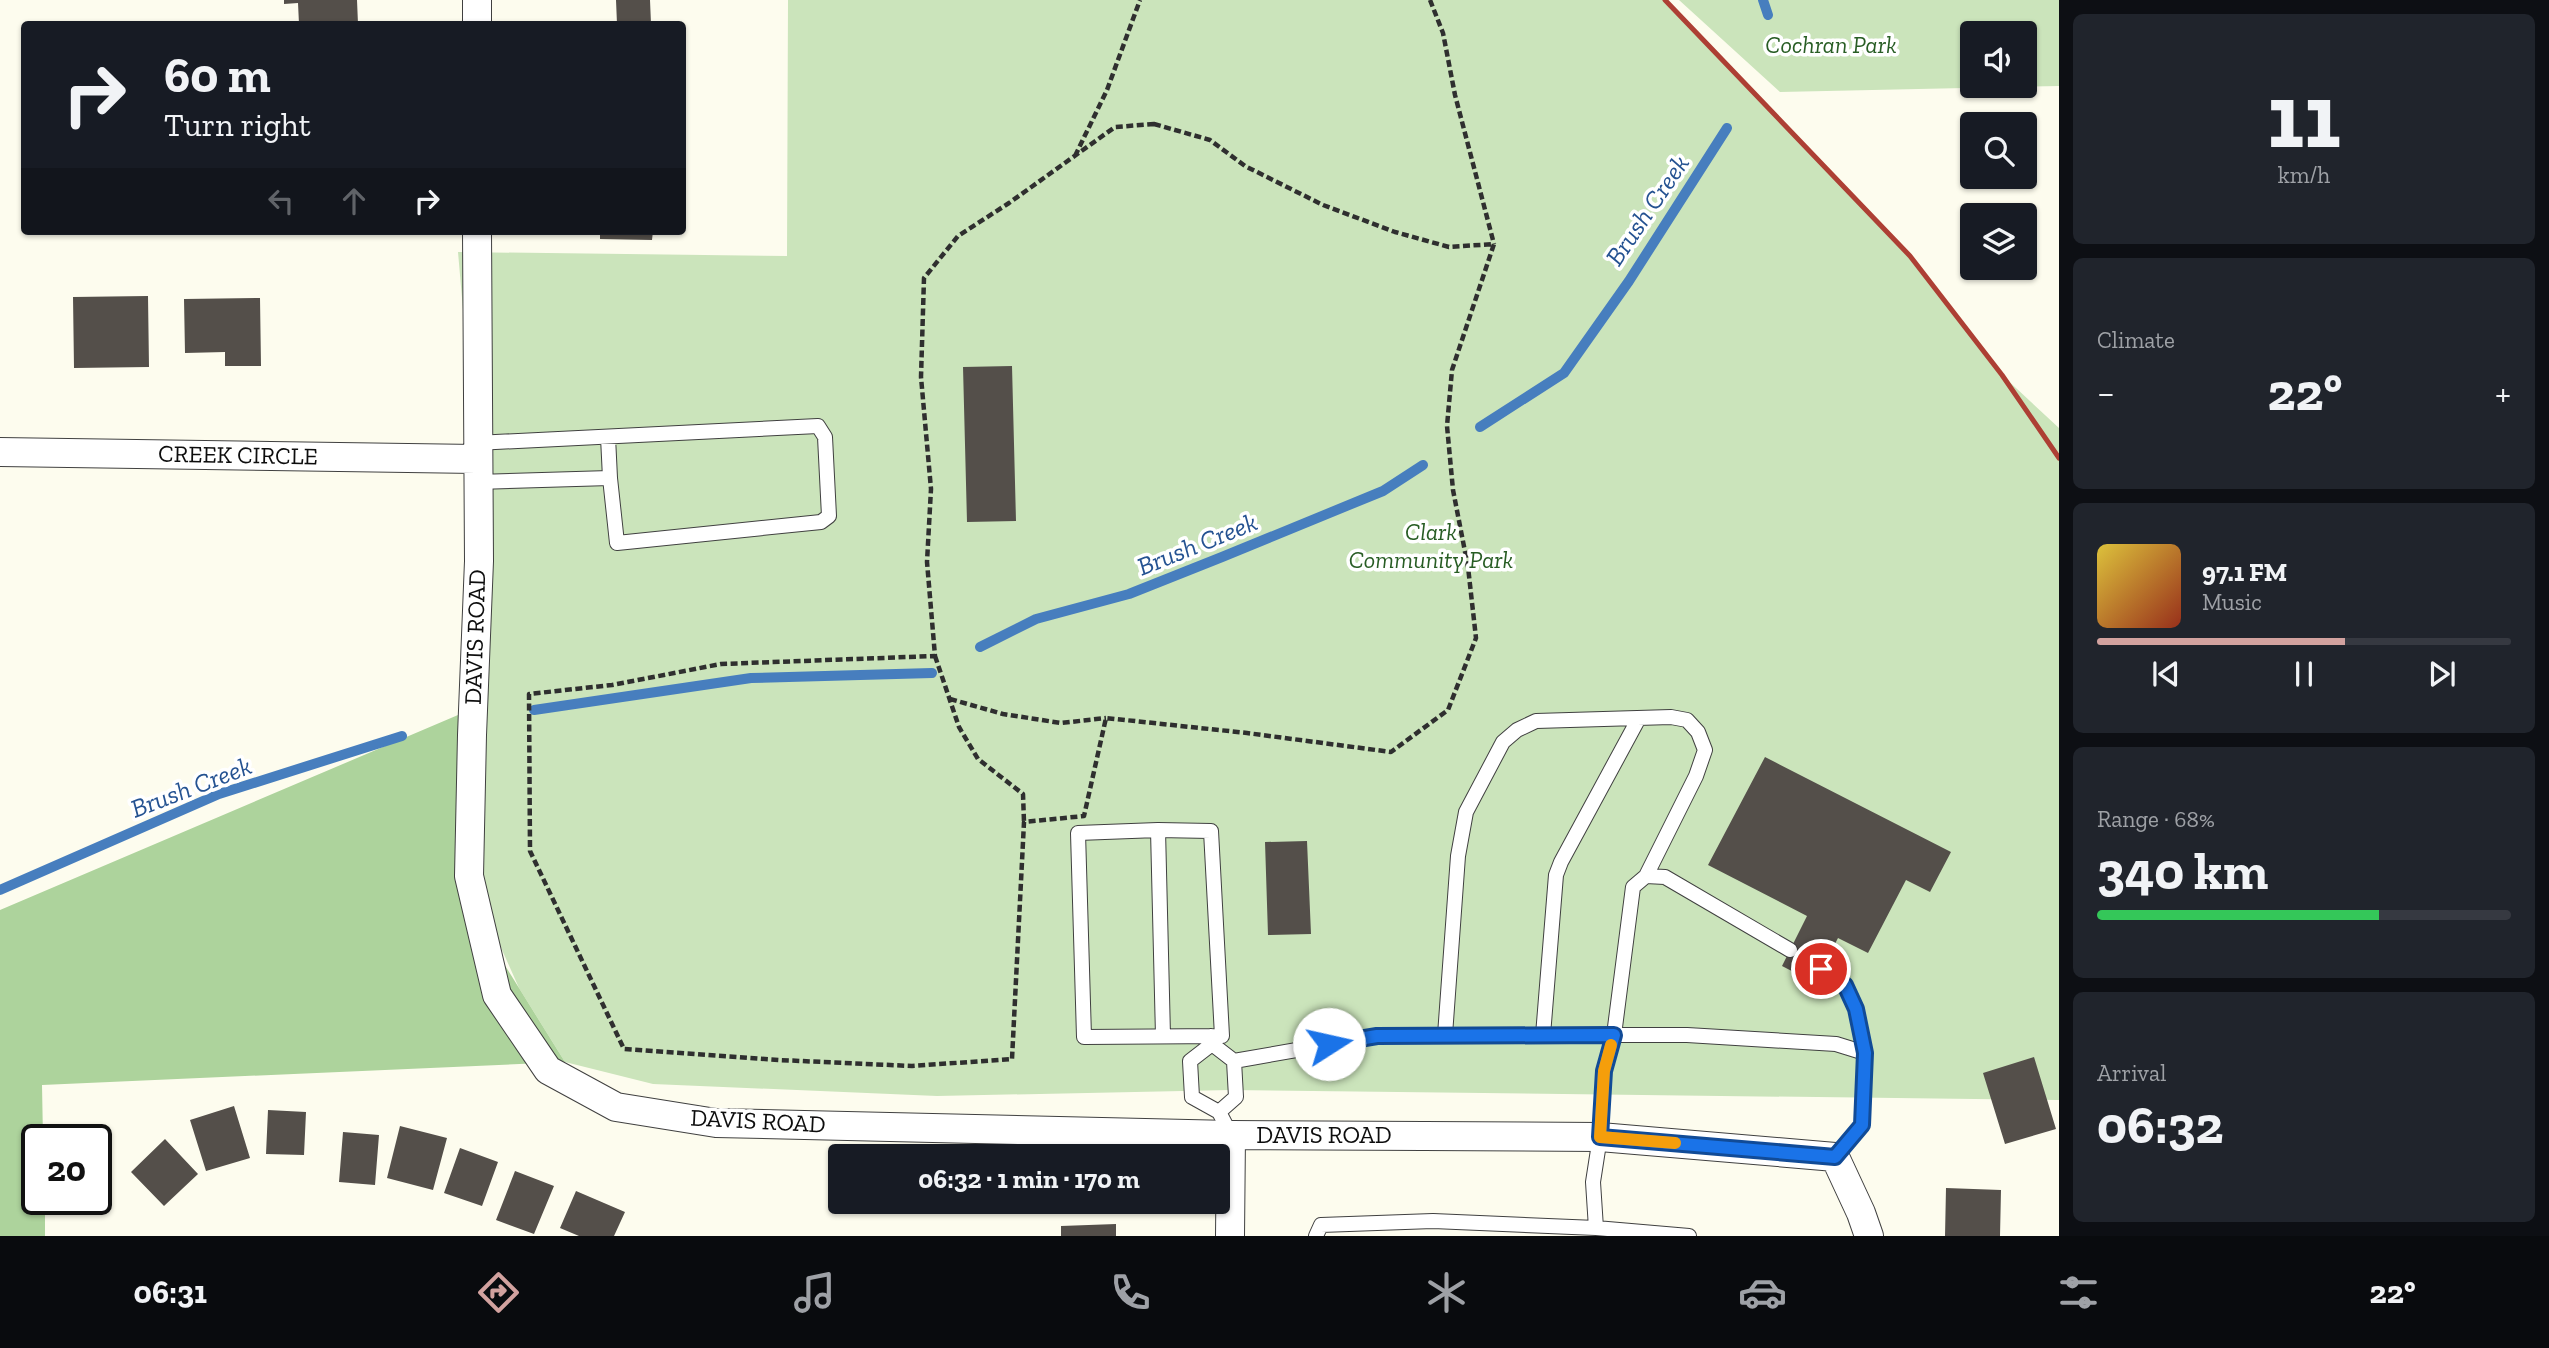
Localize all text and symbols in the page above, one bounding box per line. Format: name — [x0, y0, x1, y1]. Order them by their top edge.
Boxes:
map controls — [1960, 21, 2037, 280]
button: sound — [1960, 21, 2037, 98]
park label: Cochran Park — [1765, 30, 1897, 59]
text: 60 m — [164, 46, 271, 105]
icon: right — [49, 49, 140, 140]
text: 11 — [2267, 61, 2341, 170]
text: Turn right — [164, 106, 311, 144]
button: search — [1960, 112, 2037, 189]
water label: Brush Creek — [1598, 149, 1696, 271]
text: km/h — [2278, 161, 2330, 189]
icon: left — [262, 182, 300, 220]
icon: ahead — [335, 182, 373, 220]
icon: right — [408, 182, 446, 220]
button: layers — [1960, 203, 2037, 280]
text: Climate — [2097, 326, 2175, 354]
text: 22° — [2268, 361, 2342, 423]
text: − — [2097, 370, 2115, 416]
text: + — [2495, 370, 2511, 416]
street label: CREEK CIRCLE — [158, 439, 318, 470]
water label: Brush Creek — [1132, 505, 1262, 583]
park label: Clark Community Park — [1349, 517, 1514, 574]
text: 97.1 FM — [2202, 556, 2287, 588]
street label: DAVIS ROAD — [458, 569, 491, 705]
text: Music — [2202, 588, 2262, 616]
icon: previous — [2147, 655, 2185, 693]
icon: pause — [2285, 655, 2323, 693]
icon: next — [2423, 655, 2461, 693]
water label: Brush Creek — [126, 749, 256, 825]
text: Range · 68% — [2097, 805, 2215, 833]
text: 340 km — [2097, 840, 2268, 902]
pin — [1791, 939, 1851, 999]
icon: arrive — [1802, 950, 1840, 988]
position arrow — [1292, 1007, 1366, 1081]
text: Arrival — [2097, 1059, 2166, 1087]
text: 06:32 — [2097, 1094, 2223, 1156]
street label: DAVIS ROAD — [690, 1102, 826, 1139]
street label: DAVIS ROAD — [1256, 1120, 1392, 1149]
speed limit sign: 20 — [21, 1124, 112, 1215]
text: 06:32 · 1 min · 170 m — [918, 1163, 1140, 1195]
icon: directions — [474, 1268, 523, 1317]
icon: music — [790, 1268, 839, 1317]
icon: phone — [1106, 1268, 1155, 1317]
icon: climate — [1422, 1268, 1471, 1317]
icon: car — [1738, 1268, 1787, 1317]
icon: filters — [2054, 1268, 2103, 1317]
text: 06:31 — [133, 1273, 207, 1311]
text: 22° — [2370, 1273, 2416, 1311]

